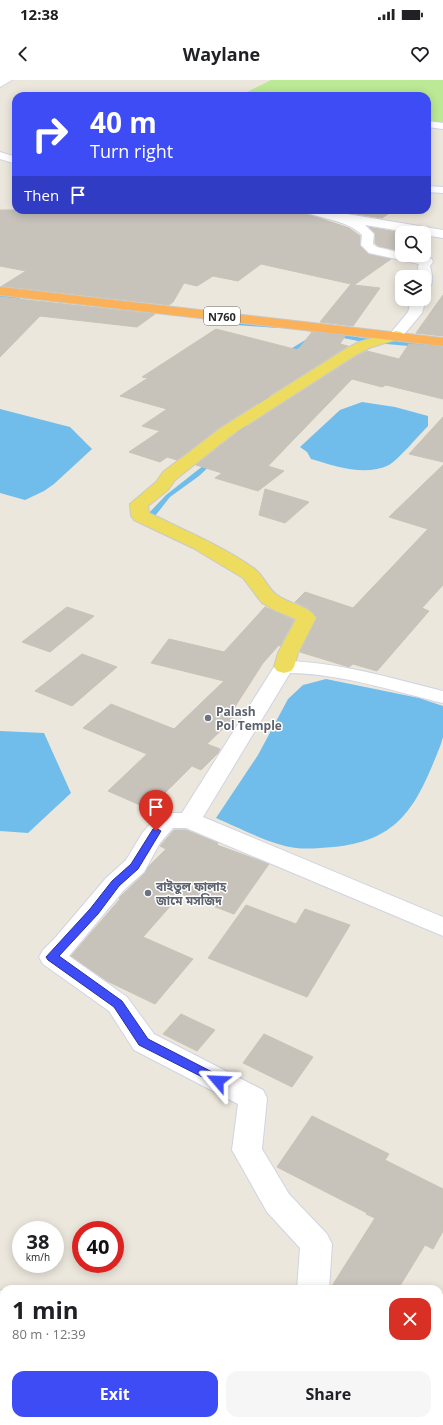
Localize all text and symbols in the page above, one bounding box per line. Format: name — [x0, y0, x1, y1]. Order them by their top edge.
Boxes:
text: 12:38 — [20, 4, 59, 24]
text: Waylane — [183, 42, 260, 66]
icon: back — [12, 43, 34, 65]
icon: heart — [409, 43, 431, 65]
text: 40 m — [90, 103, 157, 141]
icon: right — [24, 108, 76, 160]
text: Turn right — [90, 139, 173, 163]
icon: arrive — [67, 184, 89, 206]
text: Then — [24, 185, 59, 205]
map controls — [395, 226, 431, 306]
button: search — [395, 226, 431, 262]
button: layers — [395, 270, 431, 306]
road number: N760 — [204, 307, 240, 325]
place label: Palash Pol Temple — [216, 703, 282, 734]
marker: Palash Pol Temple — [203, 713, 213, 723]
pin — [139, 790, 173, 831]
icon: arrive — [145, 796, 167, 818]
place label: বাইতুল ফালাহ জামে মসজিদ — [155, 878, 227, 909]
marker: বাইতুল ফালাহ জামে মসজিদ — [143, 888, 153, 898]
position arrow — [197, 1060, 239, 1102]
speed limit sign: 40 — [72, 1221, 124, 1273]
text: 38 — [27, 1228, 49, 1255]
text: km/h — [26, 1250, 50, 1264]
text: 1 min — [12, 1293, 79, 1326]
button: close — [389, 1298, 431, 1340]
text: 80 m · 12:39 — [12, 1325, 86, 1343]
button: Exit — [12, 1371, 218, 1417]
button: Share — [226, 1371, 431, 1417]

